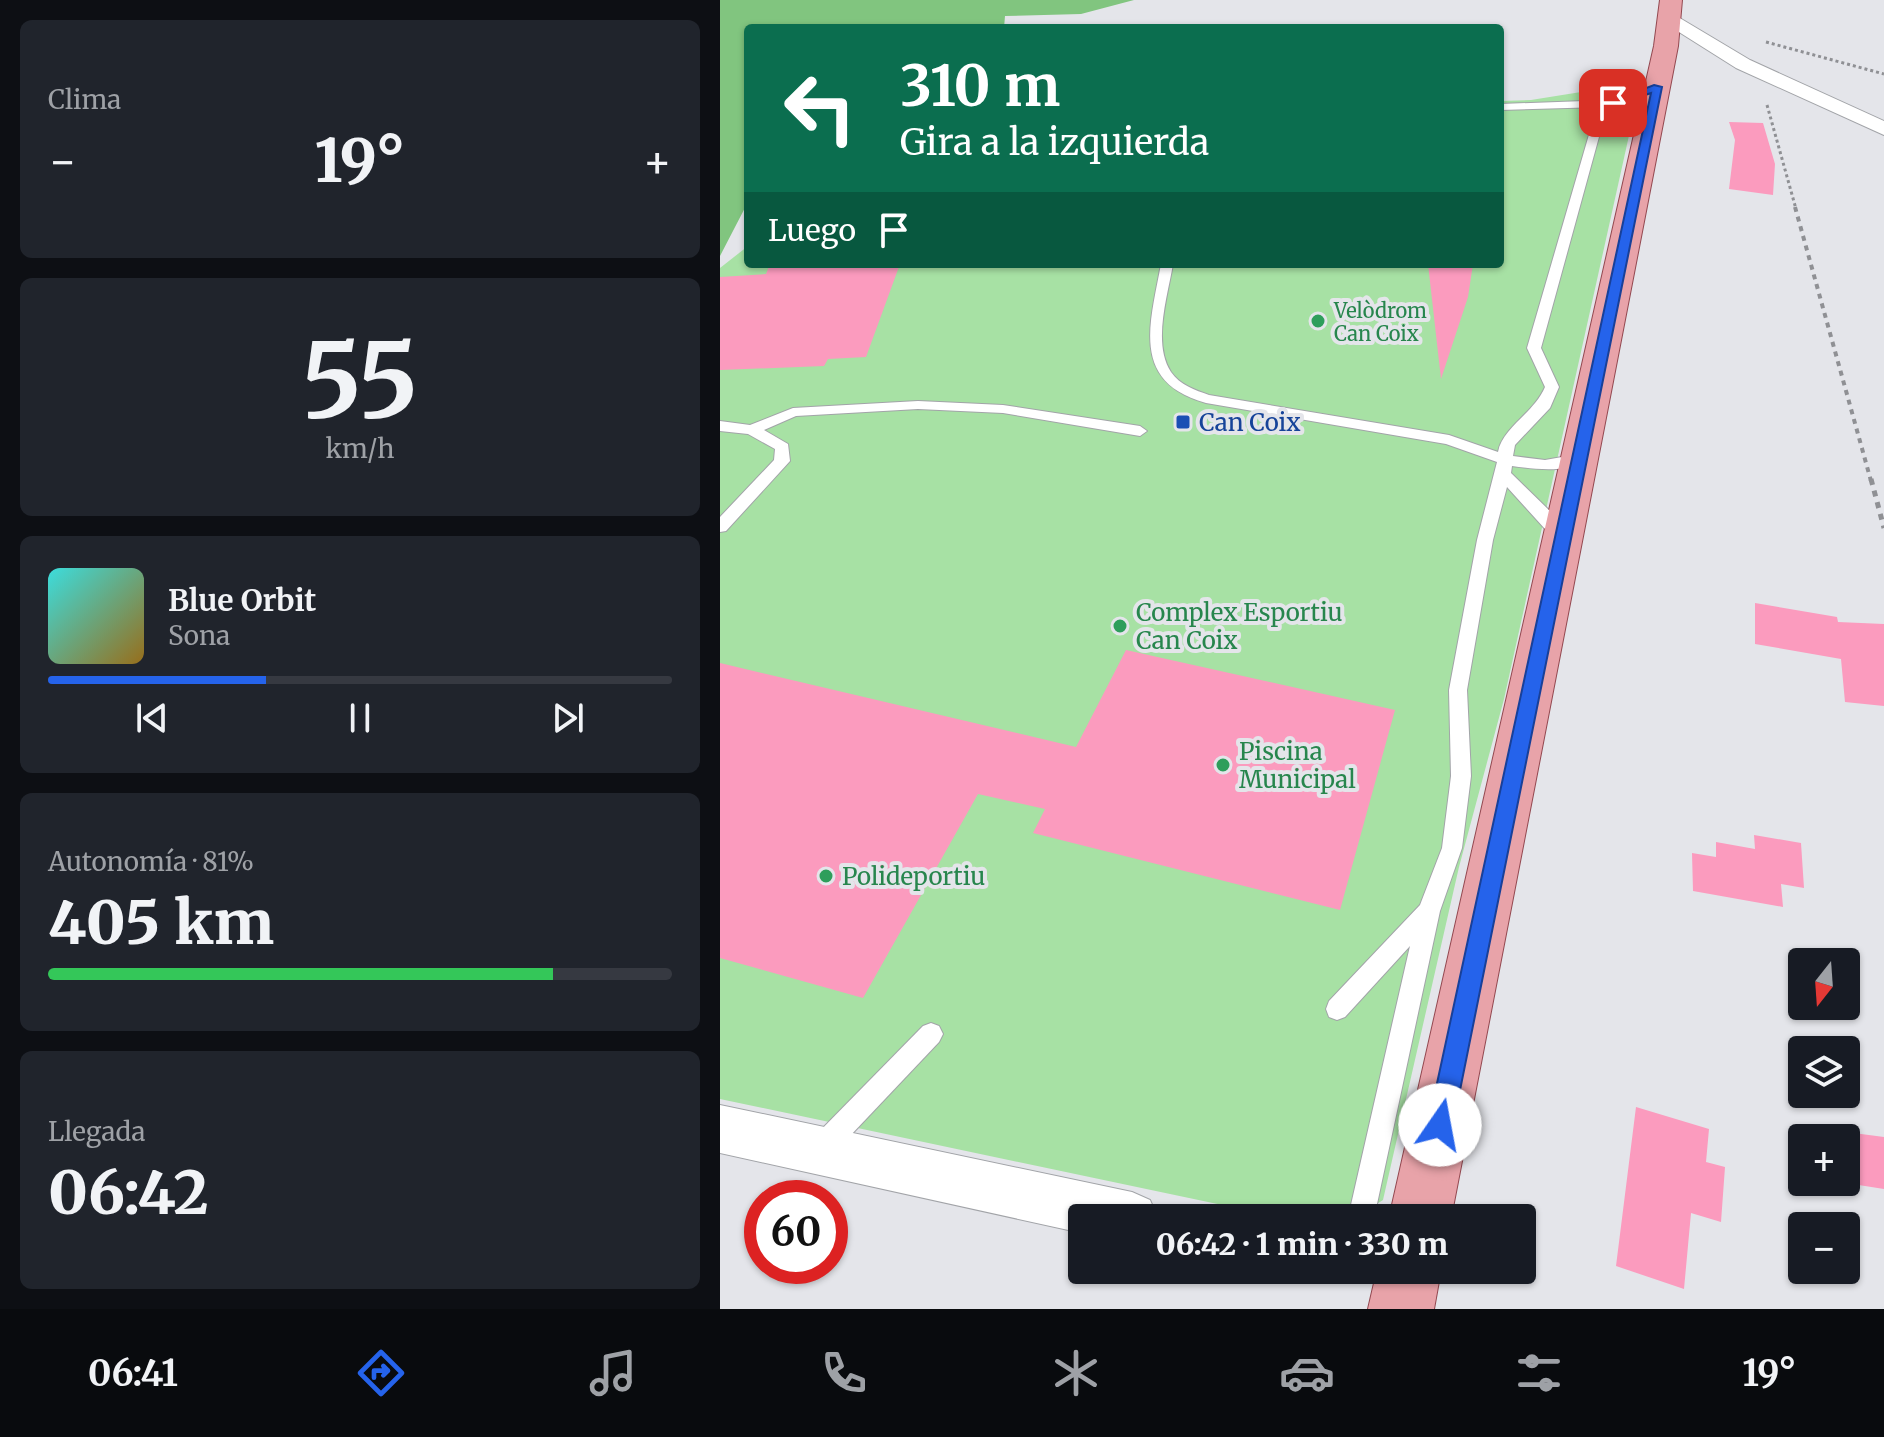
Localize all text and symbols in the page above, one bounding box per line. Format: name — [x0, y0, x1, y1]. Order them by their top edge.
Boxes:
text: 310 m — [900, 51, 1060, 121]
icon: left — [768, 56, 872, 160]
pin — [1579, 69, 1647, 137]
icon: arrive — [1591, 81, 1635, 125]
text: Clima — [48, 83, 121, 116]
text: Gira a la izquierda — [900, 120, 1209, 165]
text: 19° — [315, 123, 405, 198]
text: − — [48, 134, 77, 189]
text: + — [643, 134, 672, 189]
icon: arrive — [872, 208, 916, 252]
text: Luego — [768, 211, 856, 249]
place label: Velòdrom Can Coix — [1333, 298, 1427, 346]
marker: Velòdrom Can Coix — [1309, 312, 1327, 330]
text: 55 — [301, 315, 419, 445]
place label: Can Coix — [1199, 407, 1301, 438]
marker: Can Coix — [1174, 413, 1192, 431]
text: km/h — [326, 432, 394, 465]
text: Blue Orbit — [168, 581, 316, 619]
place label: Complex Esportiu Can Coix — [1136, 597, 1343, 656]
marker: Complex Esportiu Can Coix — [1111, 617, 1129, 635]
text: Sona — [168, 619, 230, 652]
icon: previous — [130, 696, 174, 740]
icon: pause — [338, 696, 382, 740]
icon: next — [546, 696, 590, 740]
place label: Piscina Municipal — [1239, 736, 1356, 795]
marker: Piscina Municipal — [1214, 756, 1232, 774]
text: Autonomía · 81% — [48, 845, 254, 878]
place label: Polideportiu — [842, 861, 985, 892]
marker: Polideportiu — [817, 867, 835, 885]
text: 405 km — [48, 885, 274, 960]
north arrow — [1788, 948, 1860, 1020]
map controls — [1788, 948, 1860, 1284]
button: layers — [1788, 1036, 1860, 1108]
position arrow — [1398, 1083, 1482, 1167]
text: Llegada — [48, 1115, 145, 1148]
button: + — [1788, 1124, 1860, 1196]
text: 06:42 — [48, 1155, 209, 1230]
speed limit sign: 60 — [744, 1180, 848, 1284]
button: − — [1788, 1212, 1860, 1284]
text: 06:42 · 1 min · 330 m — [1156, 1225, 1448, 1263]
icon: directions — [353, 1345, 409, 1401]
icon: music — [585, 1345, 641, 1401]
icon: phone — [816, 1345, 872, 1401]
icon: climate — [1048, 1345, 1104, 1401]
icon: car — [1279, 1345, 1335, 1401]
icon: filters — [1511, 1345, 1567, 1401]
text: 06:41 — [88, 1351, 178, 1396]
text: 19° — [1742, 1351, 1796, 1396]

